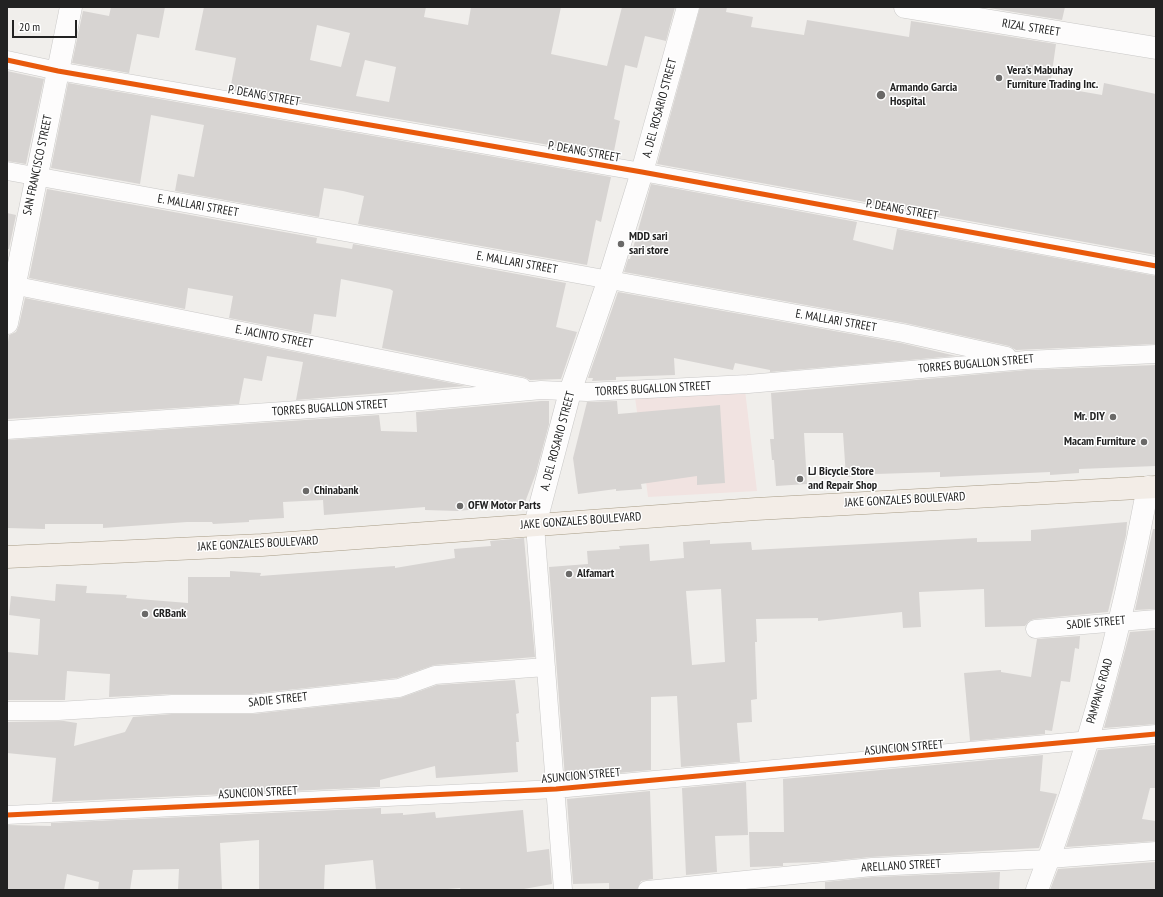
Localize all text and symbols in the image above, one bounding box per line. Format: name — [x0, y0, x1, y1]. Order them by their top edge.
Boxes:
scale bar — [14, 12, 79, 38]
street label: RIZAL STREET — [1001, 16, 1061, 40]
text: 20 m — [19, 19, 40, 34]
street label: A. DEL ROSARIO STREET — [640, 57, 680, 159]
place label: Vera's Mabuhay Furniture Trading Inc. — [1007, 64, 1098, 92]
marker: Vera's Mabuhay Furniture Trading Inc. — [994, 73, 1004, 83]
place label: Armando Garcia Hospital — [890, 81, 957, 109]
street label: P. DEANG STREET — [227, 83, 301, 109]
marker: Armando Garcia Hospital — [875, 89, 887, 101]
street label: SAN FRANCISCO STREET — [20, 114, 56, 216]
street label: P. DEANG STREET — [547, 139, 621, 165]
street label: E. MALLARI STREET — [156, 192, 240, 220]
street label: P. DEANG STREET — [865, 197, 939, 223]
place label: MDD sari sari store — [629, 230, 669, 258]
marker: MDD sari sari store — [616, 239, 626, 249]
street label: E. MALLARI STREET — [475, 249, 559, 277]
street label: E. MALLARI STREET — [794, 307, 878, 335]
street label: E. JACINTO STREET — [234, 322, 314, 352]
street label: TORRES BUGALLON STREET — [918, 352, 1034, 376]
street label: TORRES BUGALLON STREET — [595, 379, 711, 399]
street label: A. DEL ROSARIO STREET — [538, 390, 578, 492]
street label: TORRES BUGALLON STREET — [272, 397, 388, 419]
place label: Mr. DIY — [1074, 410, 1105, 424]
marker: Mr. DIY — [1108, 412, 1118, 422]
place label: Macam Furniture — [1064, 435, 1136, 449]
marker: Macam Furniture — [1139, 437, 1149, 447]
place label: LJ Bicycle Store and Repair Shop — [808, 465, 877, 493]
marker: LJ Bicycle Store and Repair Shop — [795, 474, 805, 484]
place label: Chinabank — [314, 484, 359, 498]
marker: Chinabank — [301, 486, 311, 496]
street label: JAKE GONZALES BOULEVARD — [844, 490, 966, 510]
place label: OFW Motor Parts — [468, 499, 541, 513]
marker: OFW Motor Parts — [455, 501, 465, 511]
street label: JAKE GONZALES BOULEVARD — [520, 510, 642, 532]
street label: JAKE GONZALES BOULEVARD — [197, 534, 319, 554]
place label: Alfamart — [577, 567, 614, 581]
marker: Alfamart — [564, 569, 574, 579]
place label: GRBank — [153, 607, 186, 621]
marker: GRBank — [140, 609, 150, 619]
street label: SADIE STREET — [1066, 613, 1126, 633]
street label: PAMPANG ROAD — [1084, 657, 1116, 725]
street label: SADIE STREET — [248, 690, 308, 710]
street label: ASUNCION STREET — [864, 737, 944, 759]
street label: ASUNCION STREET — [541, 765, 621, 787]
street label: ASUNCION STREET — [218, 784, 298, 802]
street label: ARELLANO STREET — [861, 857, 941, 875]

